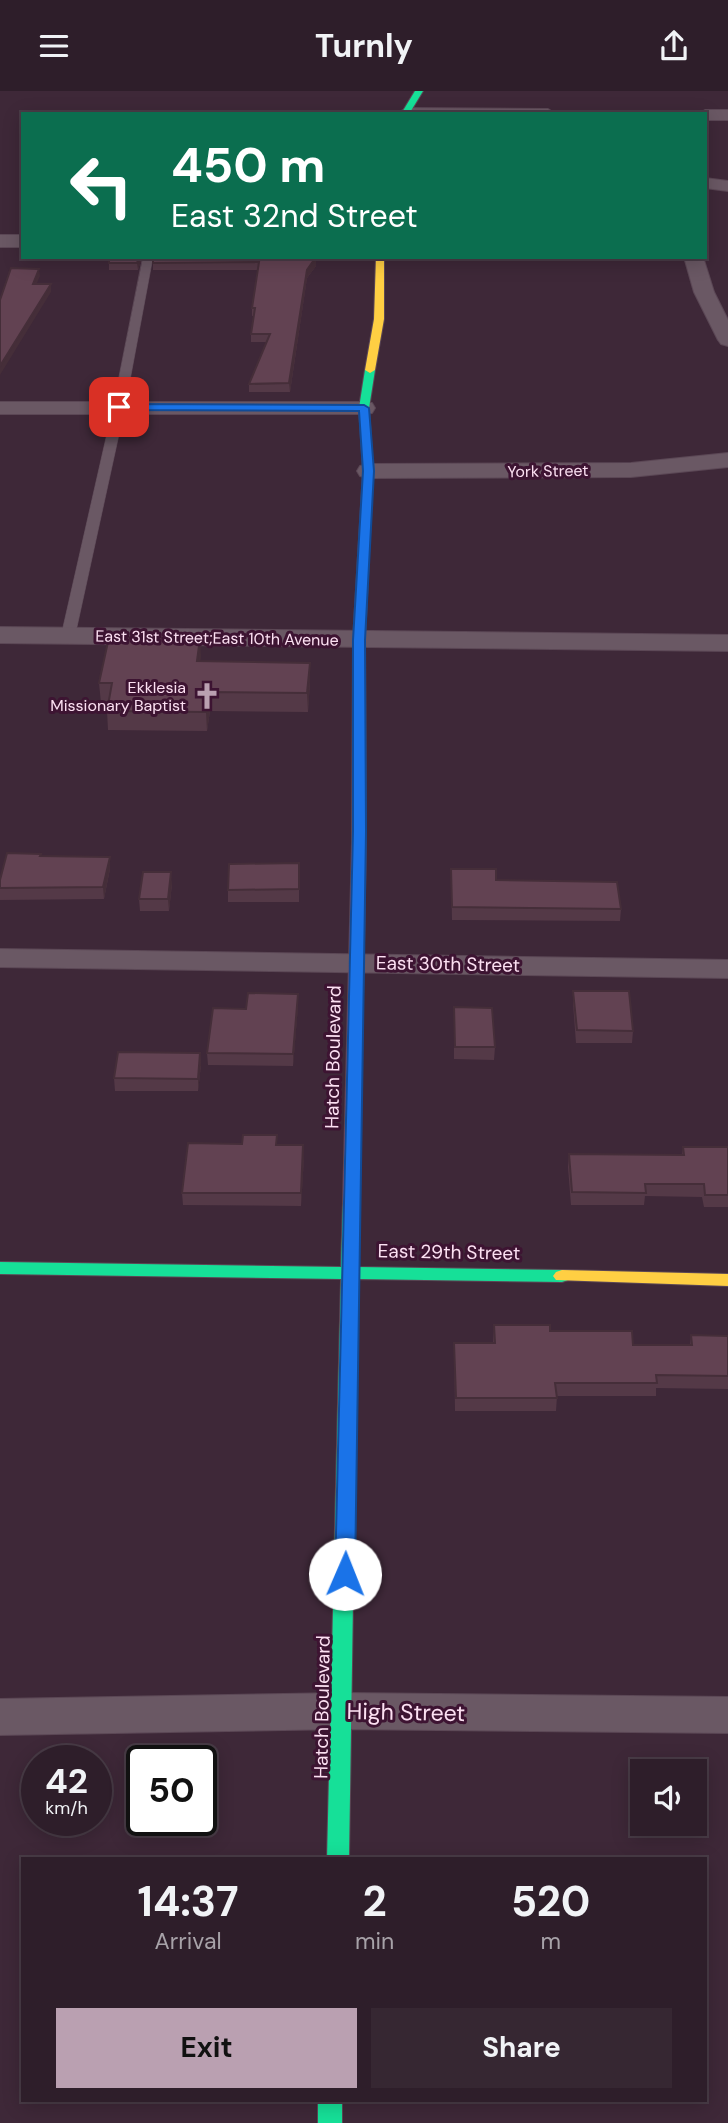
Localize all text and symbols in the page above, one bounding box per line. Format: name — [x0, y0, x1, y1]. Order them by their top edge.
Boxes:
text: Turnly — [315, 25, 413, 67]
icon: menu — [35, 27, 73, 65]
icon: share — [655, 27, 693, 65]
text: 450 m — [171, 133, 325, 197]
icon: left — [56, 140, 147, 231]
text: East 32nd Street — [171, 195, 418, 237]
pin — [89, 377, 149, 437]
icon: arrive — [100, 388, 138, 426]
street label: York Street — [507, 460, 589, 482]
street label: East 31st Street;East 10th Avenue — [95, 625, 339, 651]
place label: Ekklesia Missionary Baptist — [50, 677, 186, 716]
church icon: Ekklesia Missionary Baptist — [192, 681, 222, 711]
street label: East 30th Street — [376, 950, 520, 978]
street label: Hatch Boulevard — [319, 985, 347, 1129]
street label: East 29th Street — [377, 1238, 521, 1266]
position arrow — [308, 1537, 382, 1611]
street label: Hatch Boulevard — [308, 1635, 336, 1779]
street label: High Street — [346, 1696, 466, 1728]
speed limit sign: 50 — [126, 1745, 217, 1836]
text: 42 — [45, 1758, 88, 1804]
map controls — [630, 1759, 707, 1836]
button: sound — [630, 1759, 707, 1836]
text: km/h — [45, 1796, 88, 1820]
text: 14:37 — [138, 1874, 238, 1929]
text: 2 — [363, 1874, 387, 1929]
text: 520 — [511, 1874, 590, 1929]
text: Arrival — [155, 1926, 222, 1956]
text: min — [355, 1926, 394, 1956]
text: m — [540, 1926, 561, 1956]
button: Exit — [56, 2008, 357, 2088]
button: Share — [371, 2008, 672, 2088]

